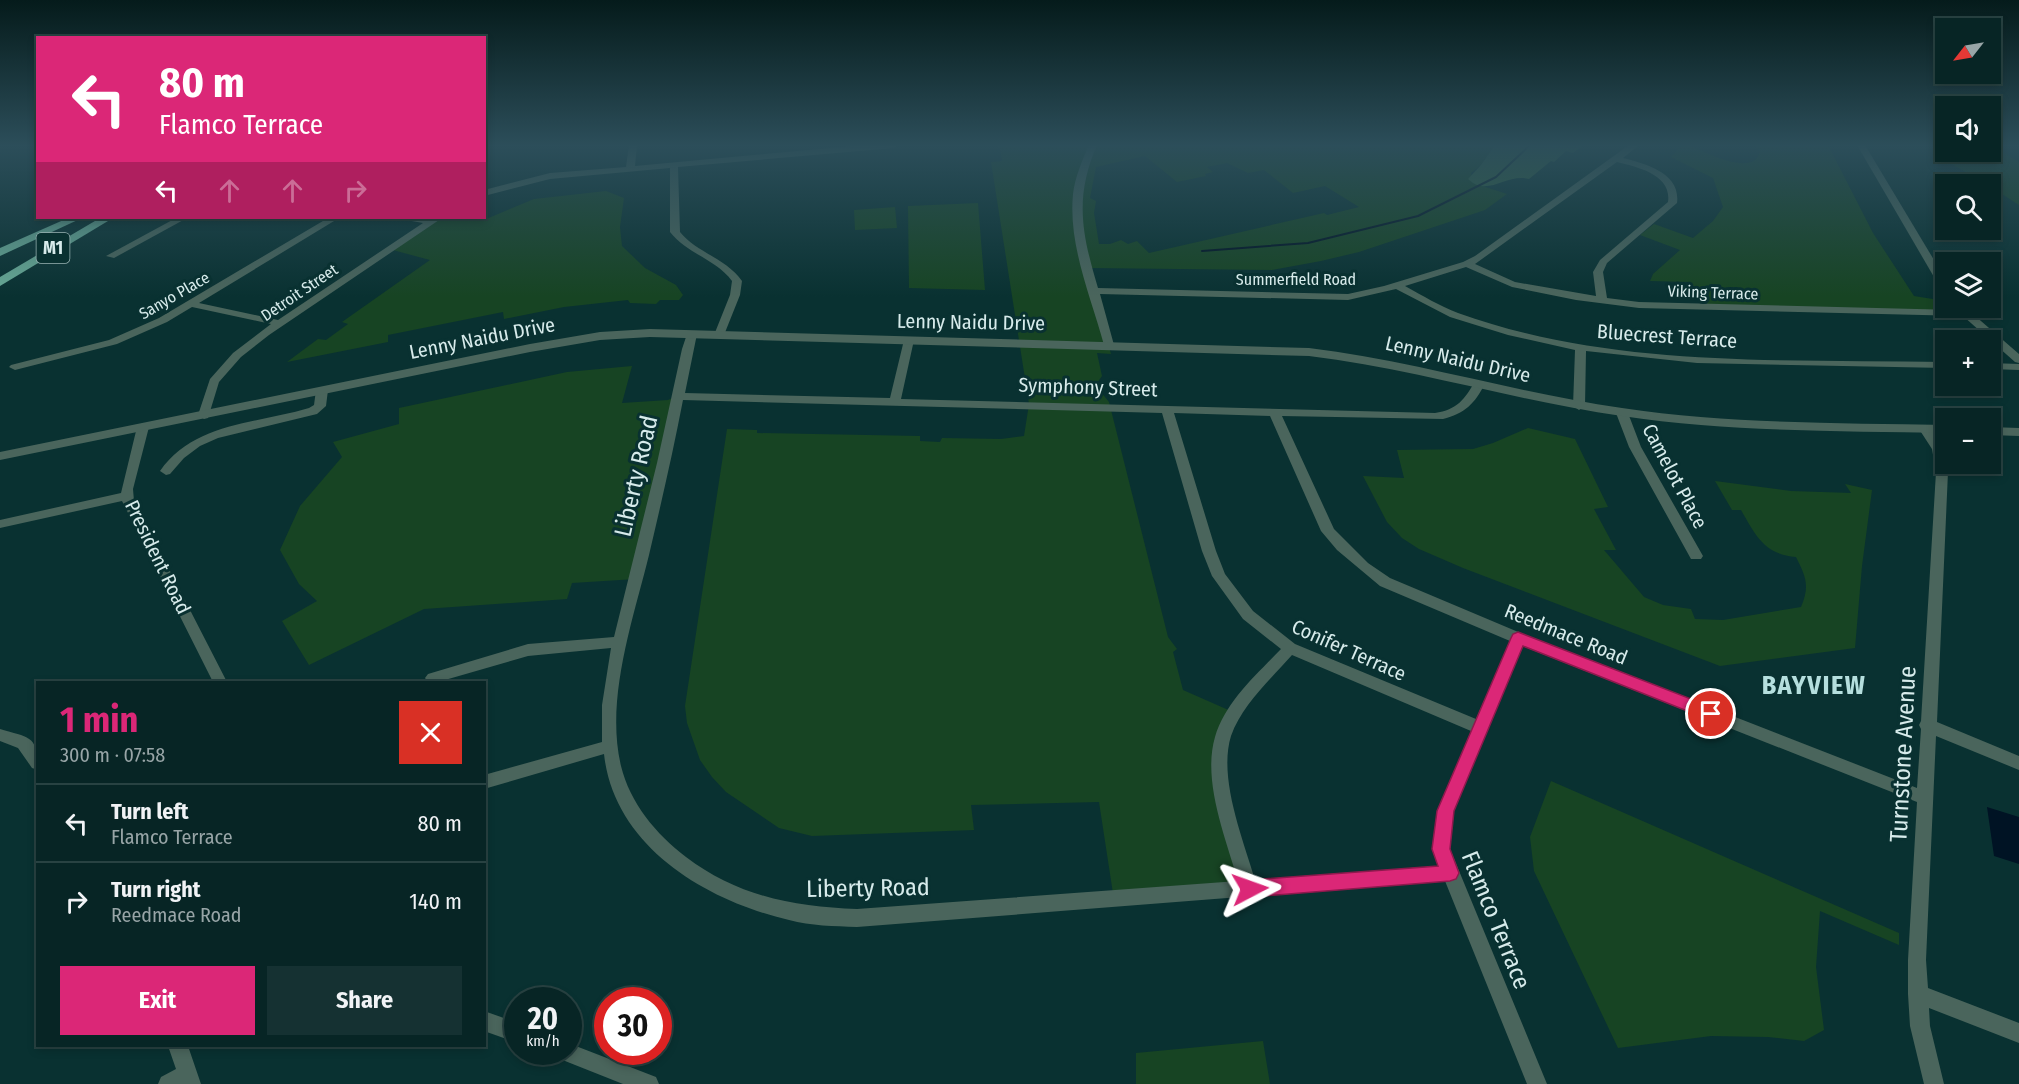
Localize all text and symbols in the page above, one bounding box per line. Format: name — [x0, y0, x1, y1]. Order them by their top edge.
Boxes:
north arrow — [1935, 18, 2001, 84]
map controls — [1935, 18, 2001, 474]
text: 80 m — [159, 58, 245, 108]
icon: left — [60, 60, 138, 138]
button: sound — [1935, 96, 2001, 162]
text: Flamco Terrace — [159, 109, 323, 141]
icon: left — [150, 174, 183, 207]
icon: ahead — [213, 174, 246, 207]
icon: ahead — [276, 174, 309, 207]
icon: right — [339, 174, 372, 207]
button: search — [1935, 174, 2001, 240]
road number: M1 — [36, 233, 70, 263]
button: layers — [1935, 252, 2001, 318]
street label: Detroit Street — [257, 259, 342, 325]
street label: Sanyo Place — [136, 268, 213, 323]
street label: Summerfield Road — [1236, 270, 1356, 289]
street label: Viking Terrace — [1667, 281, 1759, 304]
street label: Lenny Naidu Drive — [897, 309, 1045, 335]
street label: Lenny Naidu Drive — [407, 312, 557, 364]
street label: Bluecrest Terrace — [1596, 319, 1738, 353]
button: + — [1935, 330, 2001, 396]
street label: Lenny Naidu Drive — [1383, 331, 1533, 387]
street label: Symphony Street — [1018, 373, 1158, 401]
button: − — [1935, 408, 2001, 474]
street label: Liberty Road — [608, 413, 664, 539]
street label: Camelot Place — [1637, 419, 1713, 533]
street label: President Road — [120, 496, 196, 618]
street label: Reedmace Road — [1501, 598, 1631, 670]
street label: Conifer Terrace — [1288, 614, 1410, 686]
street label: Turnstone Avenue — [1884, 665, 1922, 843]
district label: BAYVIEW — [1762, 670, 1866, 701]
pin — [1685, 688, 1736, 739]
icon: arrive — [1694, 697, 1727, 730]
text: 1 min — [60, 698, 138, 742]
button: close — [399, 701, 462, 764]
text: 300 m · 07:58 — [60, 743, 165, 767]
text: Turn left — [111, 798, 189, 825]
icon: left — [60, 807, 93, 840]
text: 80 m — [417, 810, 462, 837]
text: Flamco Terrace — [111, 825, 233, 849]
street label: Flamco Terrace — [1456, 847, 1536, 993]
position arrow — [1218, 857, 1282, 921]
street label: Liberty Road — [806, 873, 930, 903]
text: Turn right — [111, 876, 200, 903]
icon: right — [60, 885, 93, 918]
text: 140 m — [409, 888, 462, 915]
text: Reedmace Road — [111, 903, 241, 927]
button: Exit — [60, 966, 255, 1035]
button: Share — [267, 966, 462, 1035]
speed limit sign: 30 — [594, 987, 672, 1065]
text: 20 — [528, 1001, 558, 1037]
text: km/h — [526, 1032, 560, 1050]

